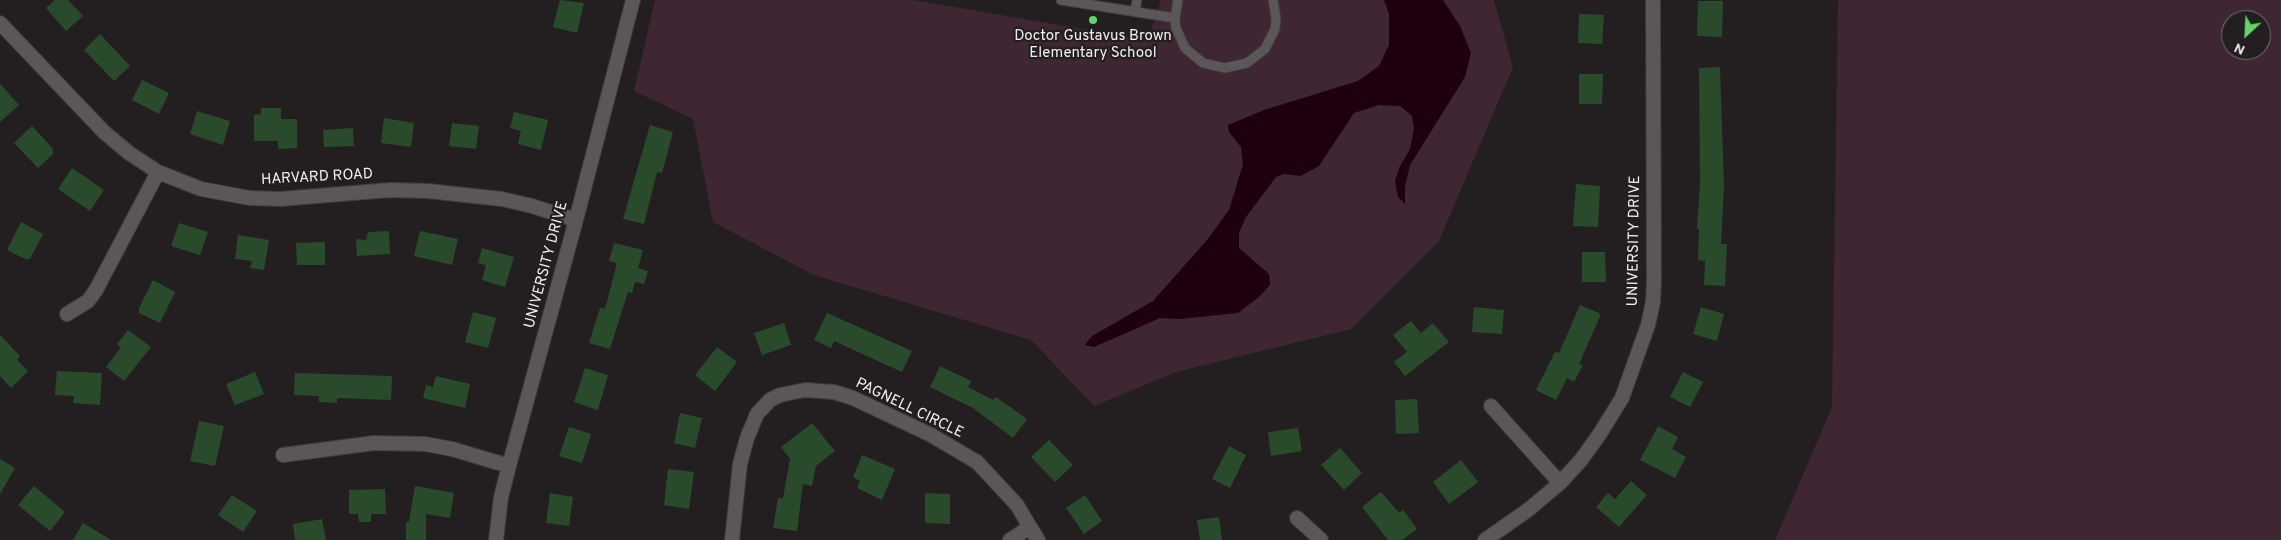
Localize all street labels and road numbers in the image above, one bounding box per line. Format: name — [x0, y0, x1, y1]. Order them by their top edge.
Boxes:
street label: HARVARD ROAD — [261, 166, 373, 190]
street label: UNIVERSITY DRIVE — [1625, 175, 1645, 307]
street label: UNIVERSITY DRIVE — [521, 199, 573, 331]
street label: PAGNELL CIRCLE — [852, 375, 966, 443]

